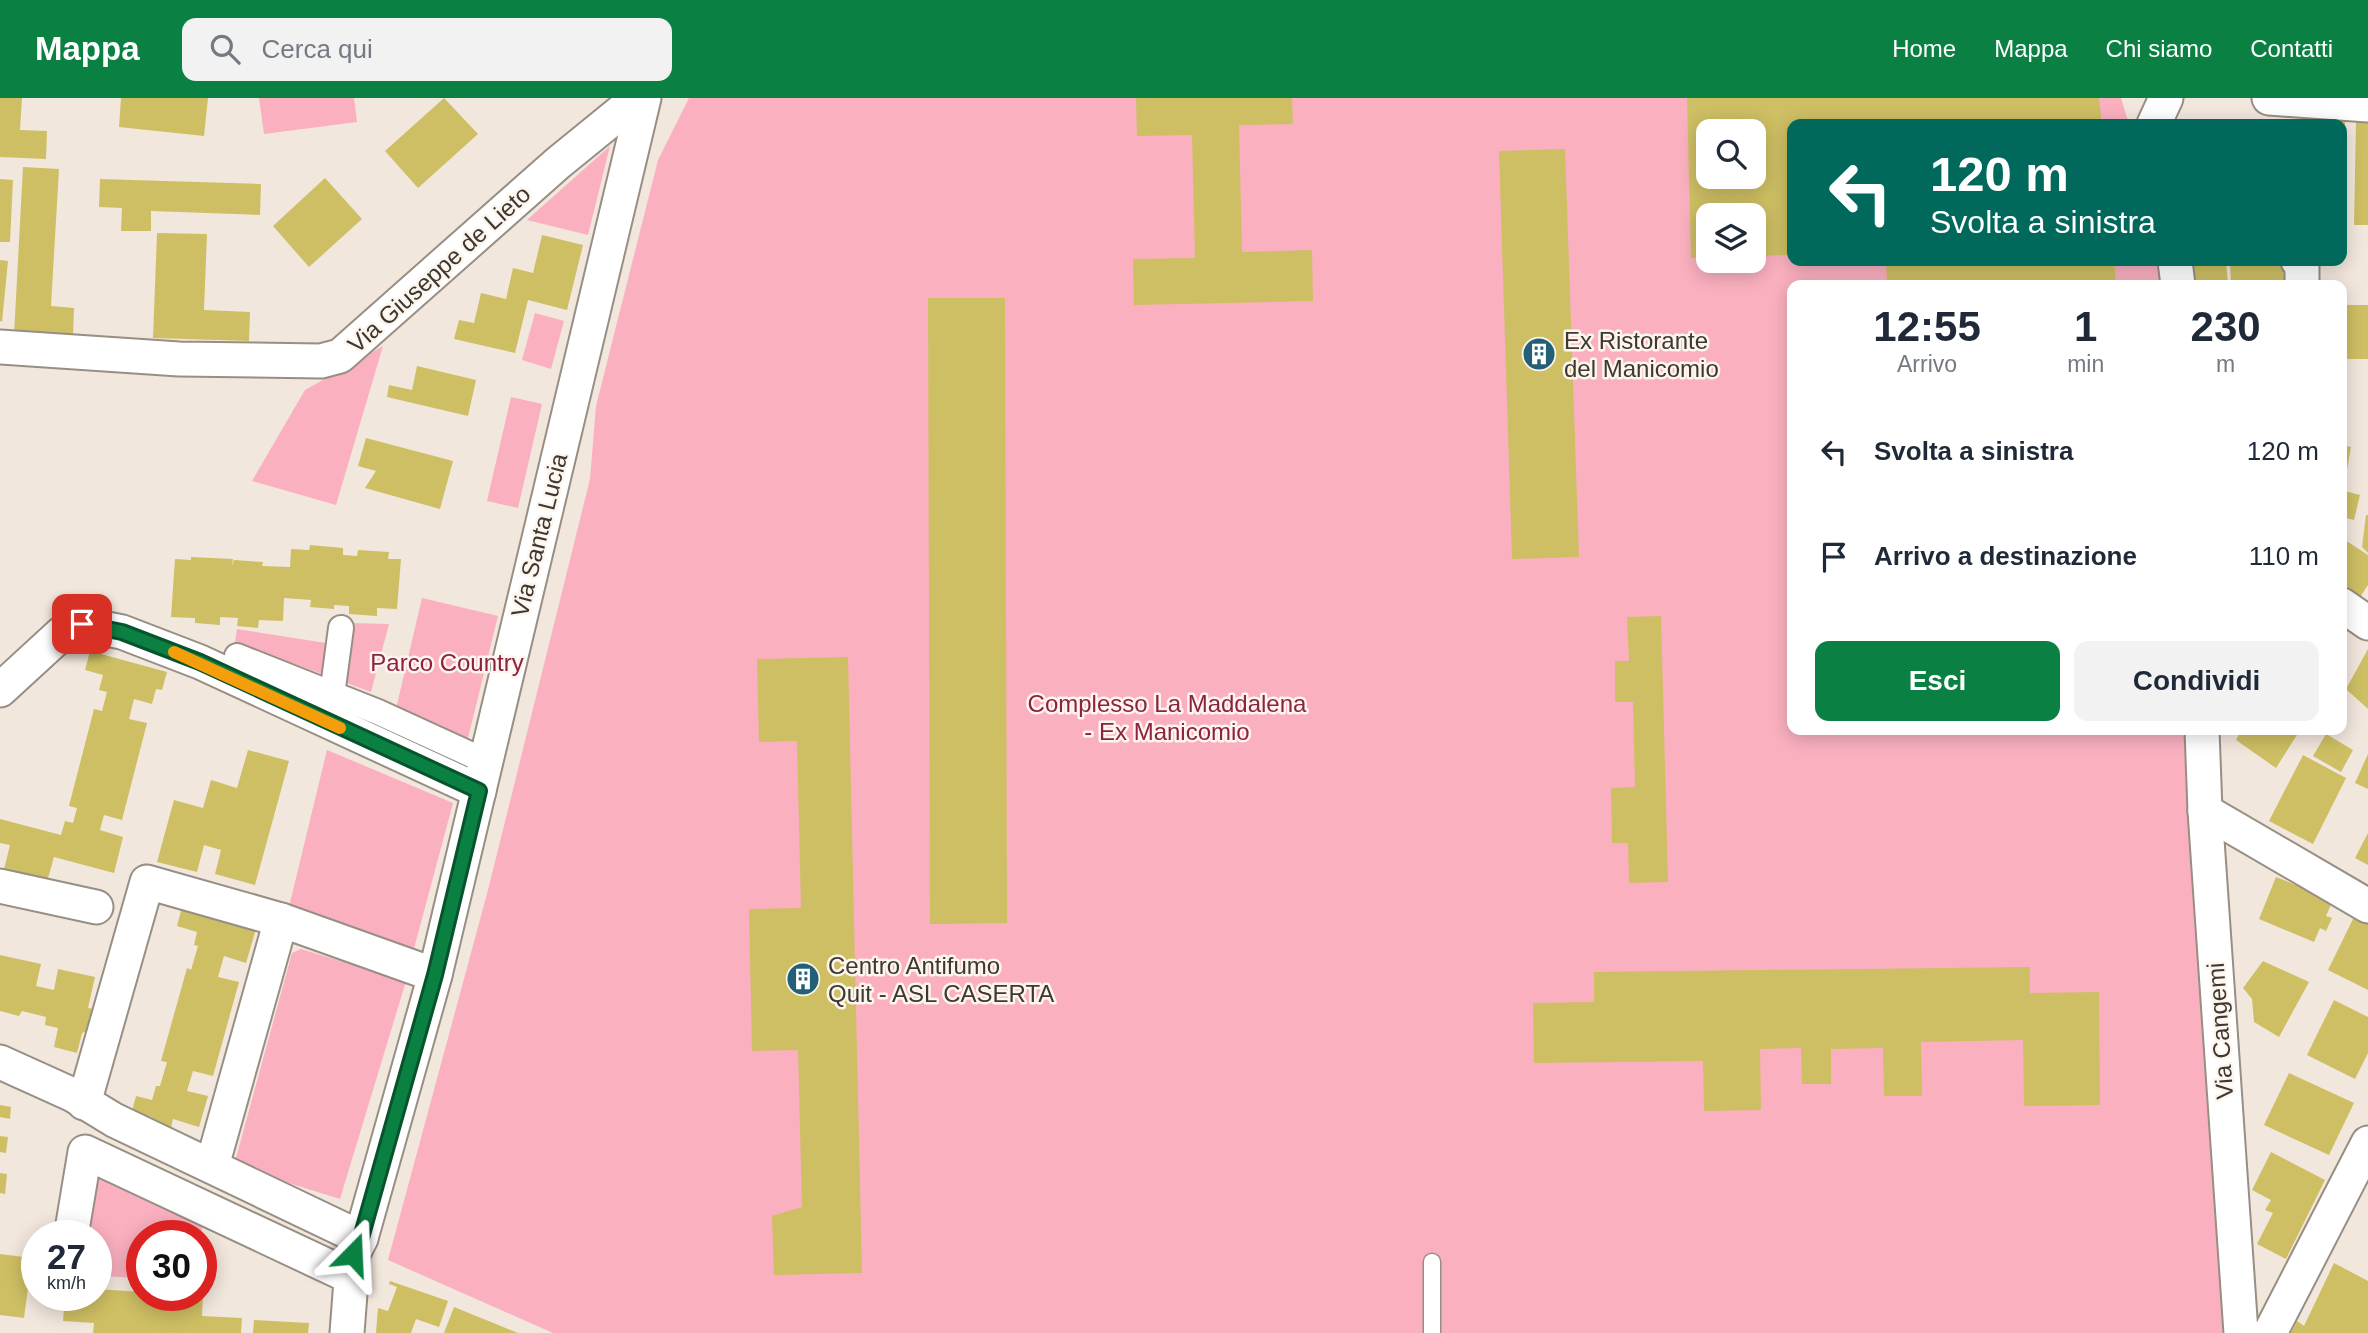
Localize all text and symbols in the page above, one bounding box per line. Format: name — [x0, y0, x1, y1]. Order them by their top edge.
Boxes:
search box — [182, 18, 672, 81]
text: Mappa — [35, 30, 140, 67]
icon: search — [206, 30, 244, 68]
text: Cerca qui — [262, 34, 373, 64]
text: Home — [1892, 35, 1956, 62]
text: Mappa — [1994, 35, 2068, 62]
text: Chi siamo — [2106, 35, 2212, 62]
text: Contatti — [2250, 35, 2333, 62]
map controls — [1696, 119, 1766, 273]
button: search — [1696, 119, 1766, 189]
icon: left — [1815, 147, 1906, 238]
text: 120 m — [1930, 147, 2069, 201]
street label: Via Giuseppe de Lieto — [342, 180, 536, 358]
button: layers — [1696, 203, 1766, 273]
text: Svolta a sinistra — [1930, 204, 2156, 240]
text: 12:55 — [1873, 303, 1981, 350]
text: 1 — [2074, 303, 2097, 350]
text: 230 — [2191, 303, 2261, 350]
place label: Ex Ristorante del Manicomio — [1564, 327, 1719, 382]
building icon: Ex Ristorante del Manicomio — [1520, 335, 1558, 373]
text: Arrivo — [1897, 351, 1957, 377]
text: min — [2067, 351, 2104, 377]
text: m — [2216, 351, 2235, 377]
icon: left — [1815, 433, 1853, 471]
text: Svolta a sinistra — [1874, 436, 2073, 466]
text: 120 m — [2247, 436, 2319, 466]
street label: Via Santa Lucia — [506, 450, 573, 620]
icon: arrive — [1815, 538, 1853, 576]
text: Arrivo a destinazione — [1874, 541, 2137, 571]
text: 110 m — [2249, 541, 2319, 571]
pin — [52, 594, 112, 654]
icon: arrive — [63, 605, 101, 643]
button: Esci — [1815, 641, 2060, 721]
button: Condividi — [2074, 641, 2319, 721]
park label: Parco Country — [370, 649, 524, 676]
park label: Complesso La Maddalena - Ex Manicomio — [1028, 690, 1307, 745]
place label: Centro Antifumo Quit - ASL CASERTA — [828, 952, 1054, 1007]
building icon: Centro Antifumo Quit - ASL CASERTA — [784, 960, 822, 998]
street label: Via Cangemi — [2202, 962, 2238, 1100]
position arrow — [316, 1217, 390, 1291]
speed limit sign: 30 — [126, 1220, 217, 1311]
text: 27 — [47, 1237, 86, 1276]
text: km/h — [47, 1273, 86, 1293]

